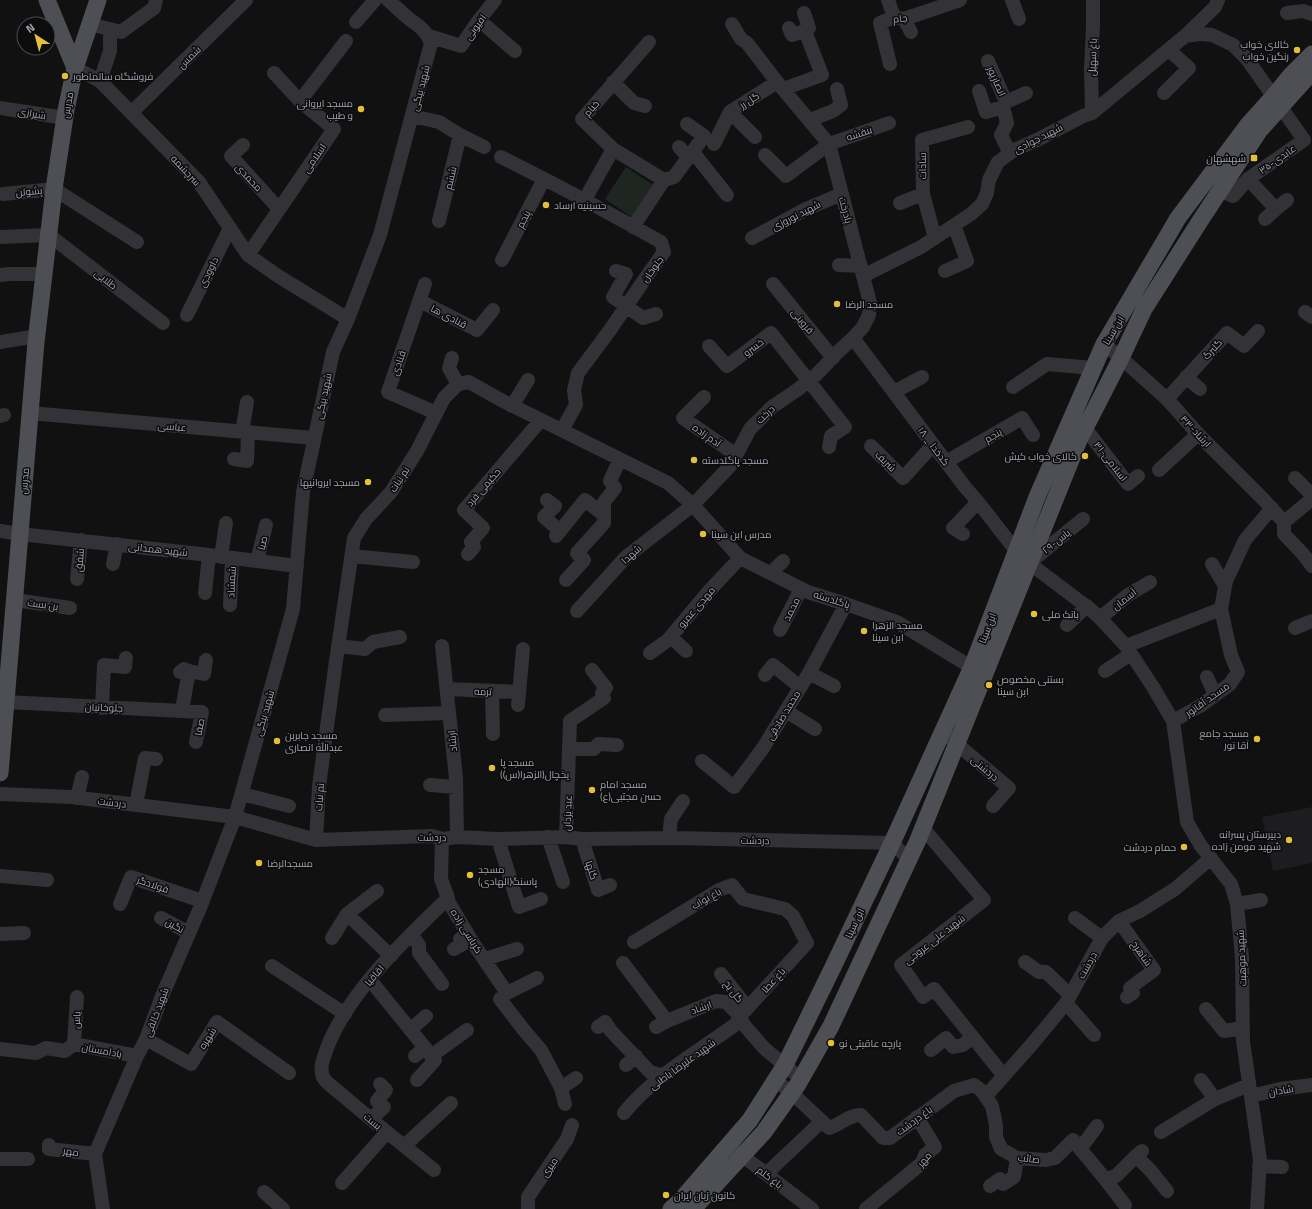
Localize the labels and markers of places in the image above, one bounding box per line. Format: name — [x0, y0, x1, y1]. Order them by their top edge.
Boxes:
place label: کالای خواب رنگین خواب — [1240, 37, 1289, 64]
marker: کالای خواب رنگین خواب — [1292, 45, 1302, 55]
place label: فروشگاه سالماطور — [72, 69, 153, 84]
marker: فروشگاه سالماطور — [60, 71, 70, 81]
place label: مسجد ایروانی و طیب — [296, 96, 353, 123]
marker: مسجد ایروانی و طیب — [356, 104, 366, 114]
place label: شهشهان — [1206, 151, 1246, 166]
marker: شهشهان — [1249, 153, 1259, 163]
place label: حسینیه ارساد — [554, 198, 606, 213]
marker: حسینیه ارساد — [541, 200, 551, 210]
place label: مسجد الرضا — [845, 297, 893, 312]
marker: مسجد الرضا — [832, 299, 842, 309]
place label: کالای خواب کیش — [1004, 449, 1077, 464]
marker: کالای خواب کیش — [1080, 451, 1090, 461]
place label: مسجد پاگلدسته — [702, 453, 768, 468]
marker: مسجد پاگلدسته — [689, 455, 699, 465]
place label: مسجد ایروانیها — [300, 475, 360, 490]
marker: مسجد ایروانیها — [363, 477, 373, 487]
place label: مدرس ابن سینا — [711, 527, 771, 542]
marker: مدرس ابن سینا — [698, 529, 708, 539]
place label: بانک ملی — [1042, 607, 1079, 622]
marker: بانک ملی — [1029, 609, 1039, 619]
place label: مسجد الزهرا ابن سینا — [872, 618, 923, 645]
marker: مسجد الزهرا ابن سینا — [859, 626, 869, 636]
place label: بستنی مخصوص ابن سینا — [997, 672, 1064, 699]
marker: بستنی مخصوص ابن سینا — [984, 680, 994, 690]
place label: مسجد جامع آقا نور — [1199, 726, 1249, 753]
place label: مسجد جابربن عبدالله انصاری — [285, 728, 343, 755]
marker: مسجد جامع آقا نور — [1252, 734, 1262, 744]
marker: مسجد جابربن عبدالله انصاری — [272, 736, 282, 746]
place label: مسجد پا یخچال(الزهرا(س)) — [500, 755, 569, 782]
marker: مسجد پا یخچال(الزهرا(س)) — [487, 763, 497, 773]
place label: مسجد امام حسن مجتبی(ع) — [600, 777, 661, 804]
marker: مسجد امام حسن مجتبی(ع) — [587, 785, 597, 795]
place label: دبیرستان پسرانه شهید مومن زاده — [1212, 827, 1281, 854]
marker: دبیرستان پسرانه شهید مومن زاده — [1284, 835, 1294, 845]
place label: حمام دردشت — [1124, 840, 1176, 855]
marker: حمام دردشت — [1179, 842, 1189, 852]
place label: مسجدالرضا — [267, 856, 313, 871]
marker: مسجدالرضا — [254, 858, 264, 868]
place label: مسجد پاسنگ(الهادی) — [478, 862, 537, 889]
marker: مسجد پاسنگ(الهادی) — [465, 870, 475, 880]
place label: پارچه عاقبتی نو — [839, 1036, 901, 1051]
marker: پارچه عاقبتی نو — [826, 1038, 836, 1048]
place label: کانون زبان ایران — [674, 1188, 735, 1203]
marker: کانون زبان ایران — [661, 1190, 671, 1200]

